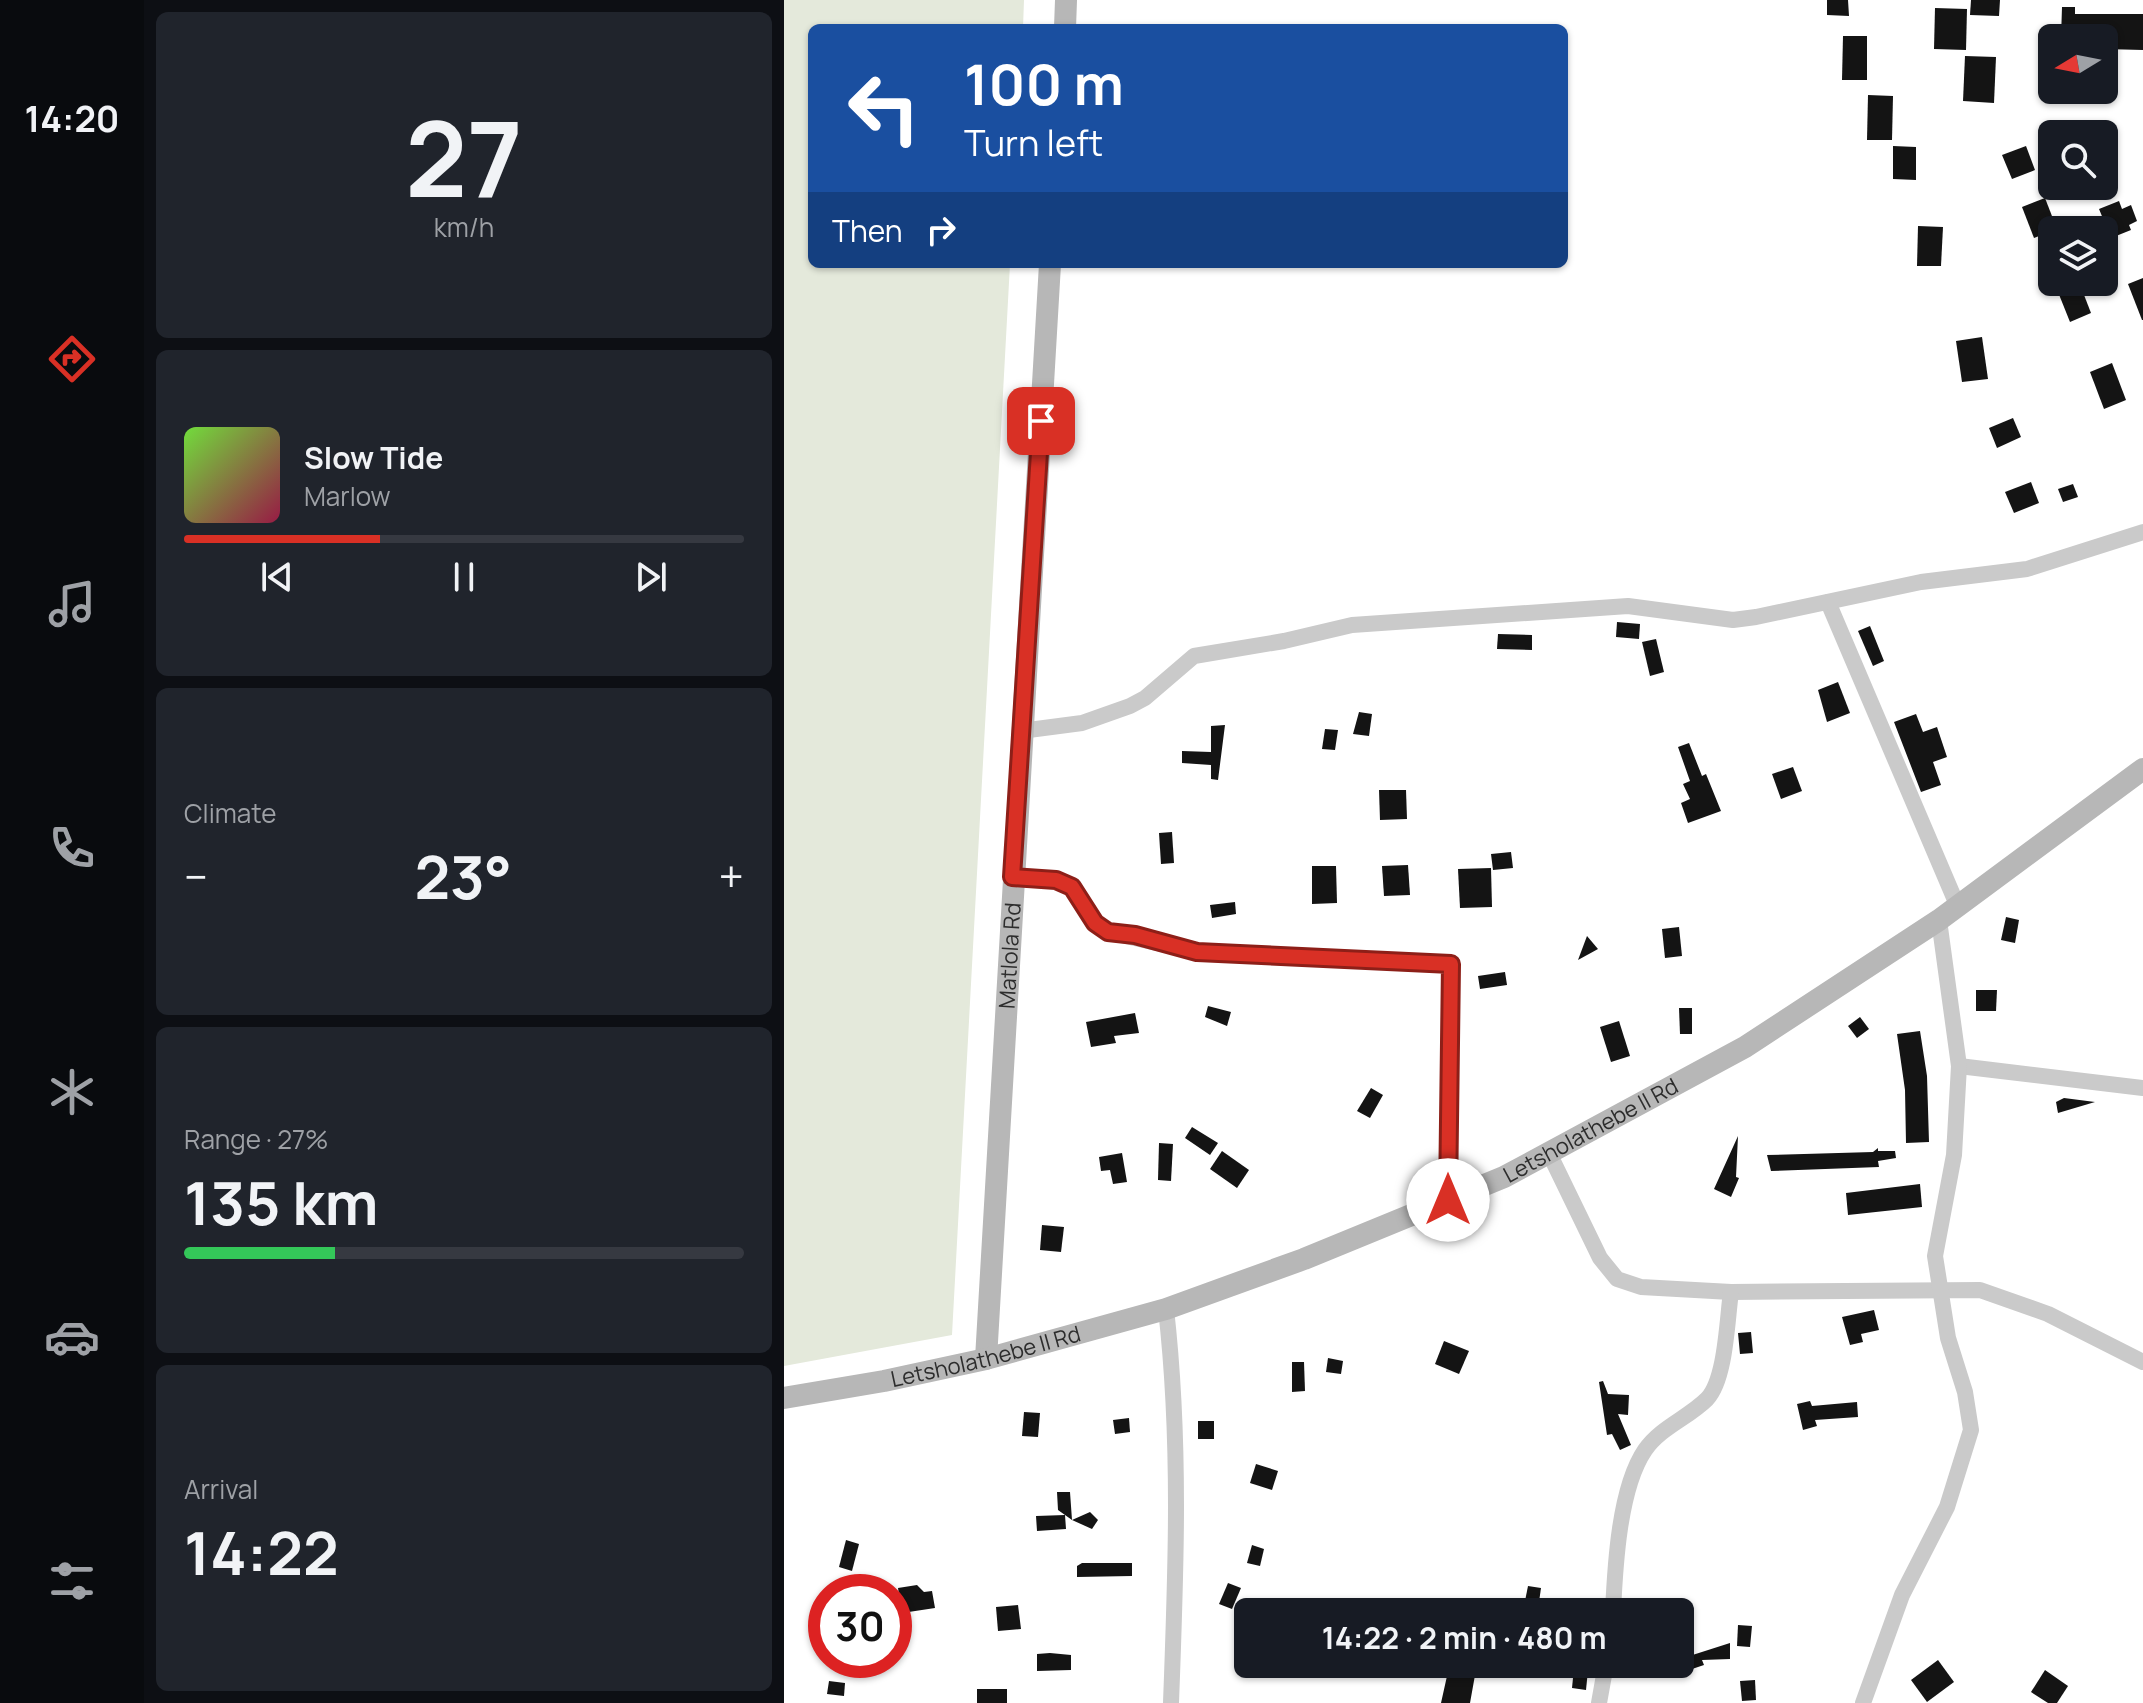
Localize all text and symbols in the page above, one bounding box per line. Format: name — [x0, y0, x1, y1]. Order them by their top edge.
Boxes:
north arrow — [2038, 24, 2118, 104]
map controls — [2038, 24, 2118, 296]
text: 100 m — [964, 45, 1124, 122]
icon: left — [832, 56, 936, 160]
text: 27 — [405, 86, 523, 228]
text: 14:20 — [24, 94, 120, 143]
text: Turn left — [964, 118, 1103, 167]
button: search — [2038, 120, 2118, 200]
icon: right — [919, 208, 963, 252]
text: km/h — [434, 209, 494, 245]
text: Then — [832, 210, 903, 251]
button: layers — [2038, 216, 2118, 296]
icon: directions — [44, 331, 100, 387]
pin — [1007, 387, 1075, 455]
icon: arrive — [1019, 399, 1063, 443]
text: Slow Tide — [304, 437, 443, 478]
text: Marlow — [304, 478, 391, 514]
icon: previous — [255, 555, 299, 599]
icon: pause — [442, 555, 486, 599]
icon: next — [629, 555, 673, 599]
icon: music — [44, 576, 100, 632]
text: Climate — [184, 795, 276, 831]
icon: phone — [44, 820, 100, 876]
text: 23° — [414, 835, 512, 917]
text: − — [184, 846, 208, 906]
text: + — [719, 846, 744, 906]
street label: Matlola Rd — [991, 902, 1028, 1010]
icon: climate — [44, 1064, 100, 1120]
street label: Letsholathebe II Rd — [1498, 1071, 1683, 1190]
text: Range · 27% — [184, 1121, 328, 1157]
position arrow — [1406, 1158, 1490, 1242]
text: 135 km — [184, 1161, 379, 1243]
icon: car — [44, 1309, 100, 1365]
street label: Letsholathebe II Rd — [888, 1318, 1084, 1394]
text: Arrival — [184, 1471, 258, 1507]
text: 14:22 — [184, 1511, 339, 1593]
icon: filters — [44, 1553, 100, 1609]
speed limit sign: 30 — [808, 1574, 912, 1678]
text: 14:22 · 2 min · 480 m — [1322, 1617, 1606, 1658]

